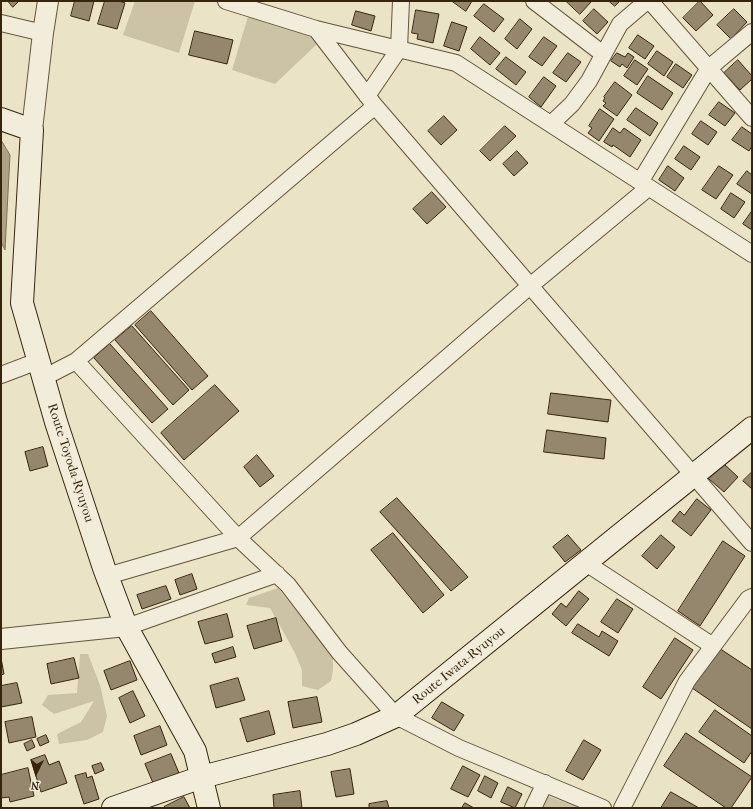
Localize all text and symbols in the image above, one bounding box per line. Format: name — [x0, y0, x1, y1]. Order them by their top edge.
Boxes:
street label: Route Toyoda-Ryuyou — [43, 402, 97, 524]
street label: Route Iwata-Ryuyou — [409, 624, 509, 708]
north arrow — [16, 753, 56, 793]
text: N — [30, 779, 40, 792]

